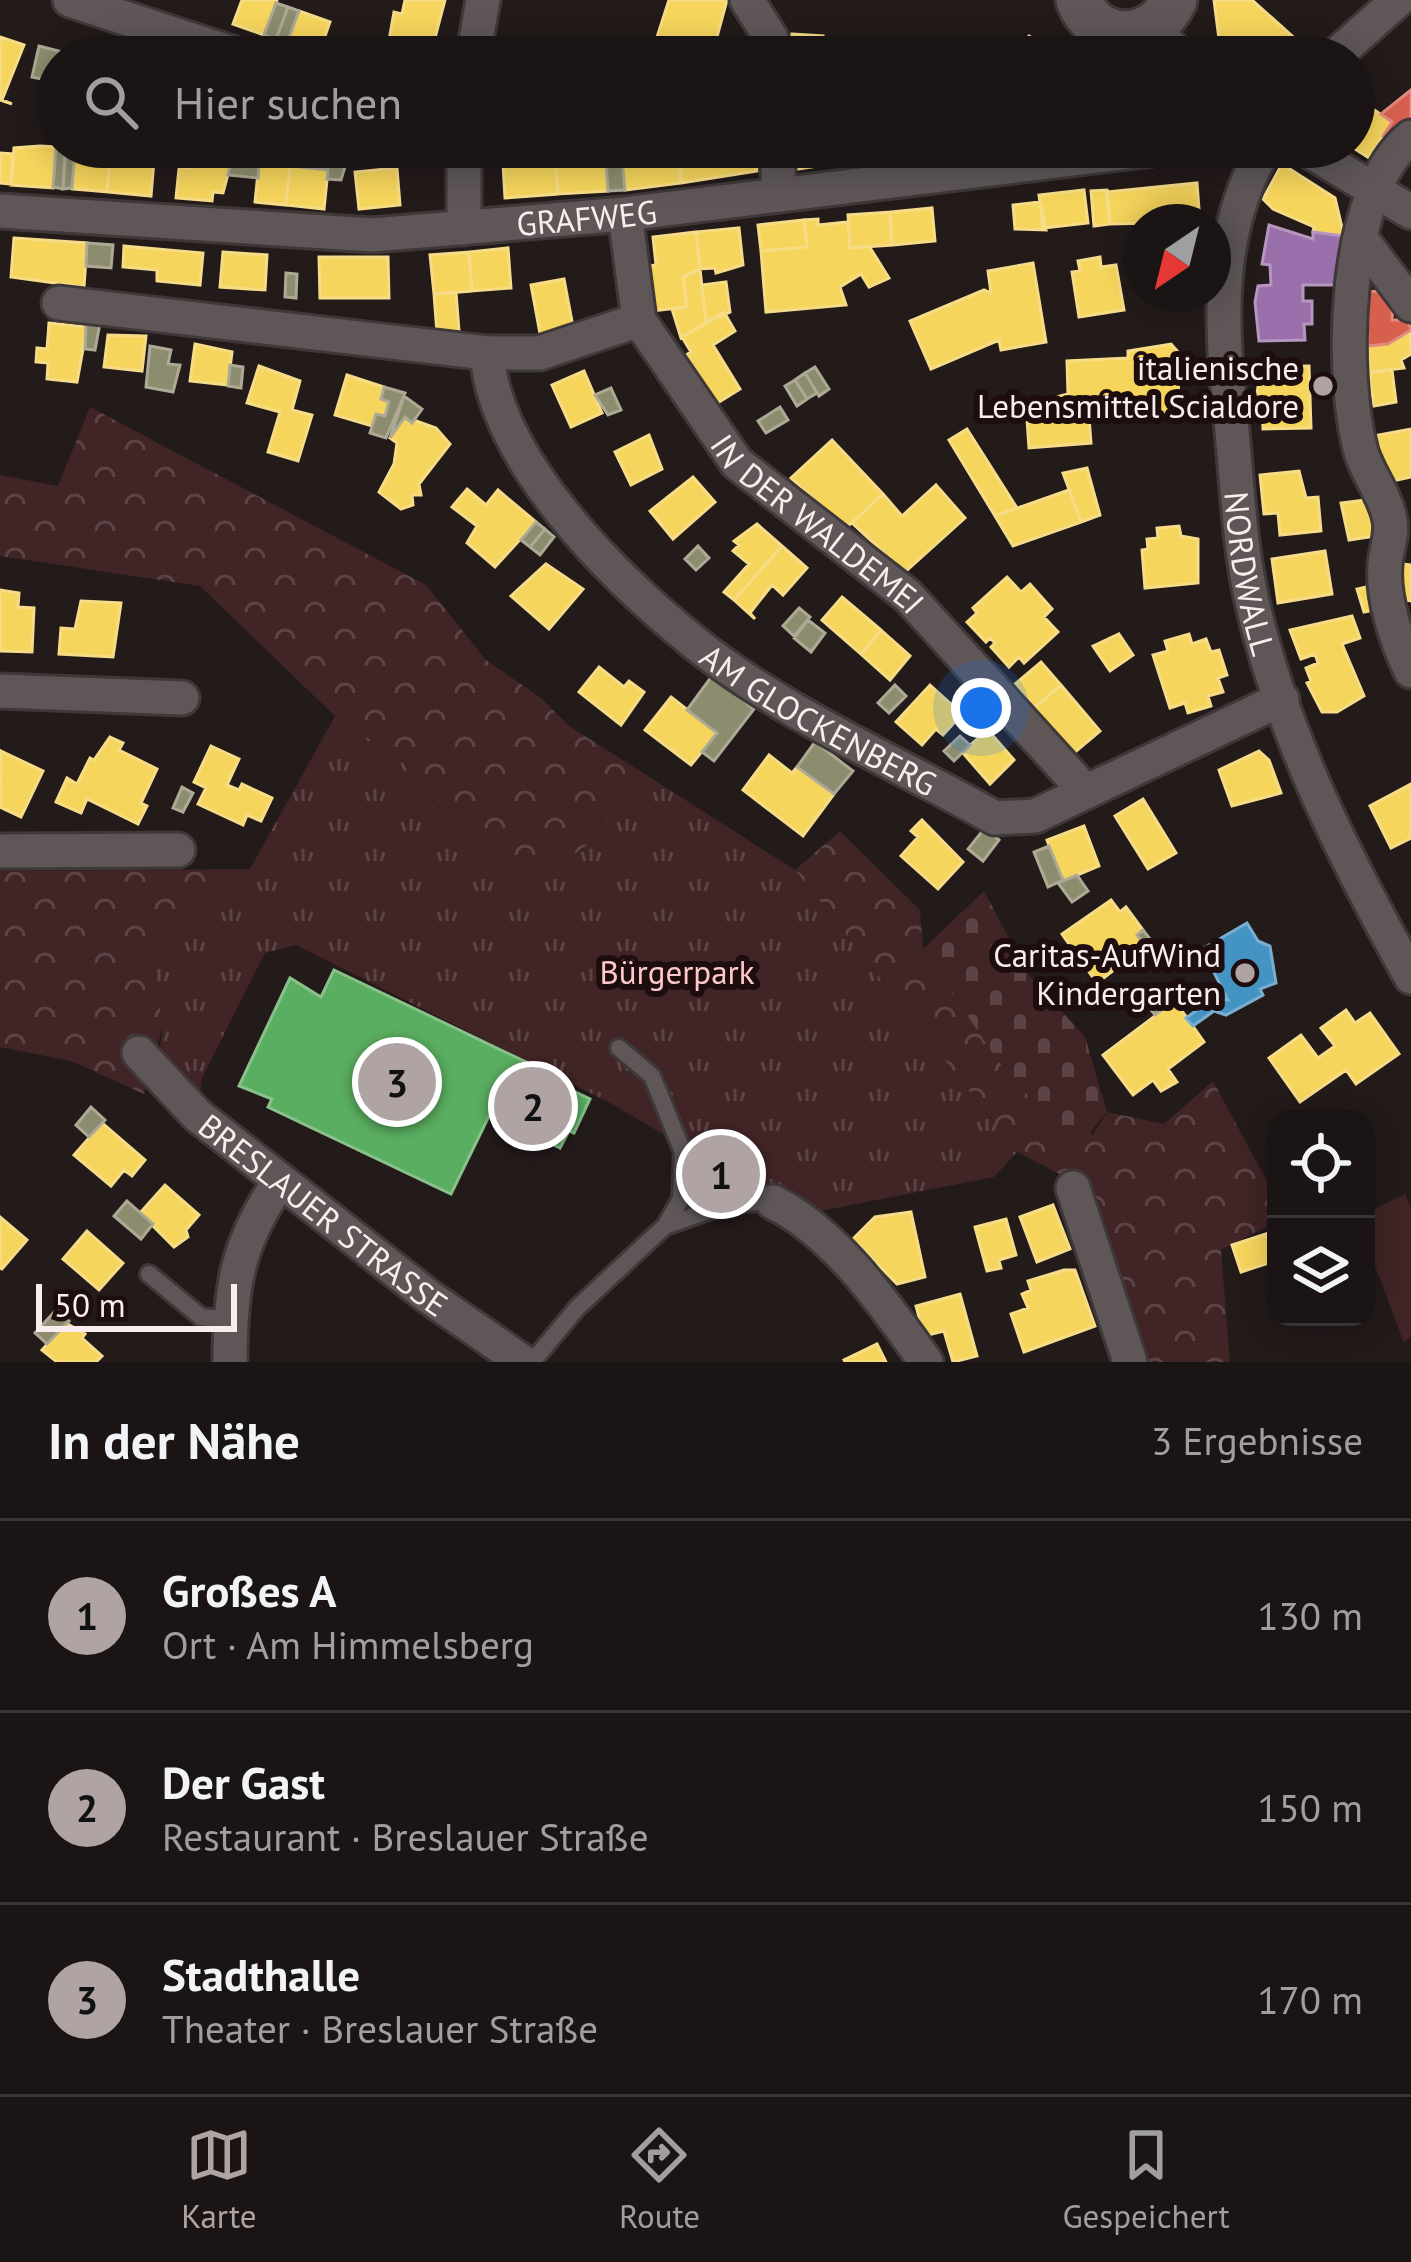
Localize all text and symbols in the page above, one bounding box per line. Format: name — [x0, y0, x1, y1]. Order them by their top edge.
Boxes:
search box — [36, 36, 1375, 168]
icon: search — [78, 69, 144, 135]
text: Hier suchen — [174, 73, 402, 131]
street label: GRAFWEG — [515, 189, 659, 244]
north arrow — [1123, 204, 1231, 312]
place label: italienische Lebensmittel Scialdore — [977, 346, 1299, 427]
marker: italienische Lebensmittel Scialdore — [1310, 373, 1336, 399]
street label: IN DER WALDEMEI — [702, 425, 934, 622]
street label: NORDWALL — [1216, 490, 1286, 660]
street label: AM GLOCKENBERG — [692, 634, 945, 805]
your location — [951, 678, 1011, 738]
place label: Caritas-AufWind Kindergarten — [993, 933, 1221, 1014]
park label: Bürgerpark — [599, 950, 755, 993]
marker: Caritas-AufWind Kindergarten — [1232, 960, 1258, 986]
pin: 3 — [358, 1037, 436, 1127]
pin: 2 — [494, 1061, 572, 1151]
street label: BRESLAUER STRASSE — [190, 1103, 457, 1325]
map controls — [1267, 1110, 1375, 1326]
button: locate — [1267, 1110, 1375, 1218]
pin: 1 — [682, 1129, 760, 1219]
button: layers — [1267, 1218, 1375, 1326]
scale bar — [36, 1278, 237, 1331]
text: 50 m — [54, 1283, 126, 1326]
text: In der Nähe — [48, 1407, 300, 1473]
text: 3 Ergebnisse — [1151, 1415, 1363, 1466]
text: Großes A — [162, 1561, 336, 1619]
text: 1 — [76, 1590, 98, 1641]
text: 130 m — [1257, 1590, 1363, 1641]
text: Ort · Am Himmelsberg — [162, 1619, 534, 1670]
text: Der Gast — [162, 1753, 325, 1811]
text: 2 — [76, 1782, 98, 1833]
text: 150 m — [1257, 1782, 1363, 1833]
text: Restaurant · Breslauer Straße — [162, 1811, 649, 1862]
text: Stadthalle — [162, 1945, 360, 2003]
text: 3 — [76, 1974, 98, 2025]
text: 170 m — [1257, 1974, 1363, 2025]
text: Theater · Breslauer Straße — [162, 2003, 598, 2054]
tab: Karte — [181, 2122, 257, 2237]
tab: Route — [619, 2122, 700, 2237]
tab: Gespeichert — [1062, 2122, 1230, 2237]

